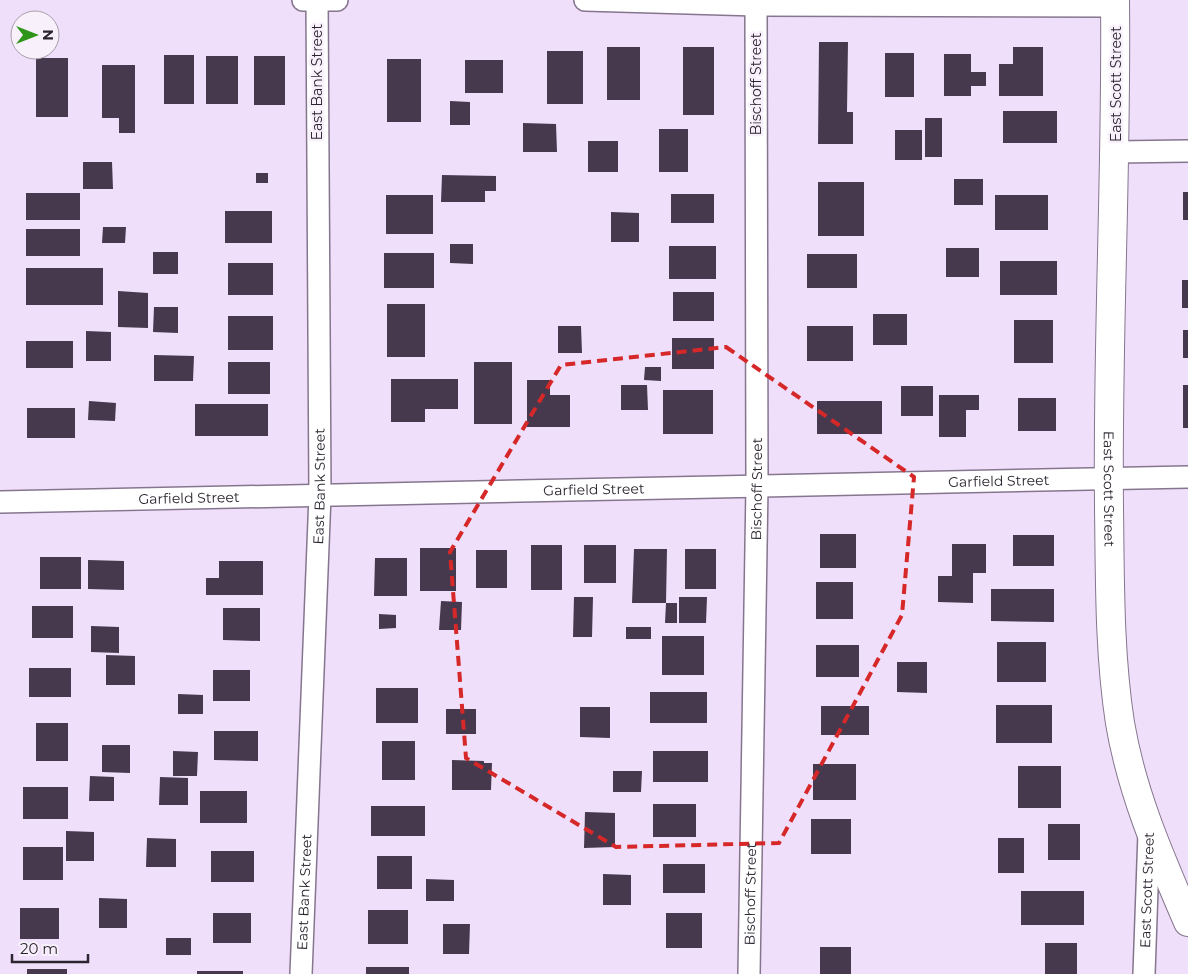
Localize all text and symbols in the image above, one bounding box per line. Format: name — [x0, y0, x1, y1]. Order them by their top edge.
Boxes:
north arrow — [10, 10, 60, 60]
street label: East Bank Street — [308, 24, 326, 140]
street label: East Scott Street — [1107, 26, 1125, 142]
text: N — [39, 29, 57, 41]
street label: Bischoff Street — [747, 32, 765, 135]
street label: East Bank Street — [309, 428, 329, 545]
street label: East Scott Street — [1100, 431, 1118, 547]
street label: Bischoff Street — [747, 437, 766, 541]
street label: Garfield Street — [948, 471, 1050, 491]
street label: Garfield Street — [543, 479, 645, 500]
street label: Garfield Street — [138, 488, 240, 508]
street label: East Scott Street — [1136, 831, 1158, 948]
street label: East Bank Street — [293, 833, 316, 951]
street label: Bischoff Street — [740, 842, 760, 946]
scale bar — [12, 932, 89, 964]
text: 20 m — [20, 939, 58, 958]

